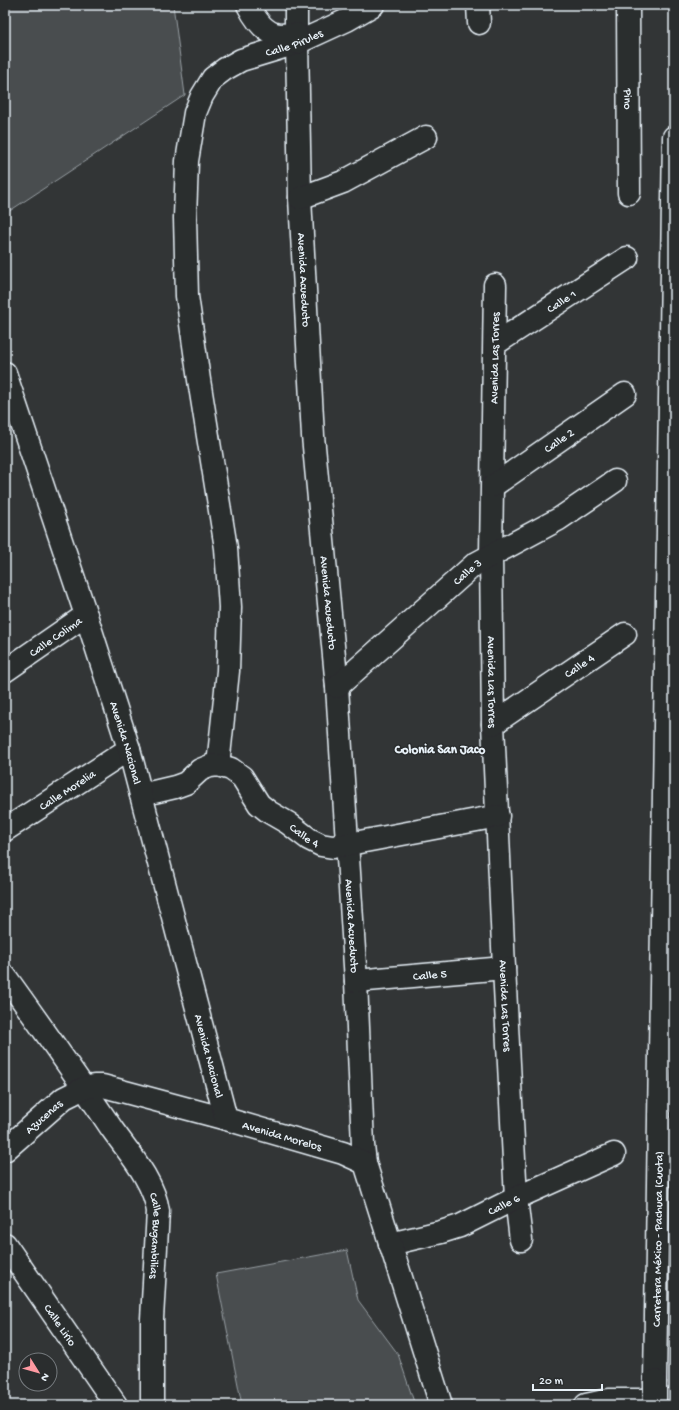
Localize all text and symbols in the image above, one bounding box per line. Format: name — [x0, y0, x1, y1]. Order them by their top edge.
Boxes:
street label: Calle Pirules — [264, 27, 326, 61]
street label: Pino — [619, 87, 634, 110]
street label: Avenida Acueducto — [293, 232, 312, 327]
street label: Calle 1 — [545, 288, 580, 317]
street label: Avenida Las Torres — [488, 312, 504, 404]
street label: Calle 2 — [542, 427, 578, 457]
street label: Avenida Acueducto — [316, 555, 338, 651]
street label: Calle 3 — [451, 557, 485, 589]
street label: Calle Colima — [27, 615, 86, 661]
street label: Avenida Las Torres — [483, 636, 498, 729]
street label: Calle 4 — [562, 652, 598, 682]
street label: Avenida Nacional — [105, 700, 143, 786]
district label: Colonia San Jaco — [394, 743, 485, 758]
street label: Calle Morelia — [37, 768, 99, 815]
street label: Calle 4 — [286, 821, 321, 852]
street label: Avenida Acueducto — [340, 879, 360, 974]
street label: Avenida Las Torres — [495, 960, 513, 1053]
street label: Calle 5 — [412, 968, 447, 985]
street label: Avenida Nacional — [190, 1013, 225, 1100]
street label: Azucenas — [23, 1097, 67, 1138]
street label: Avenida Morelos — [240, 1119, 323, 1156]
street label: Carretera México - Pachuca (Cuota) — [651, 1151, 668, 1327]
street label: Calle Bugambilias — [145, 1191, 163, 1279]
street label: Calle 6 — [486, 1192, 523, 1220]
street label: Calle Lirio — [40, 1302, 78, 1349]
north arrow — [18, 1352, 58, 1392]
scale bar — [533, 1366, 602, 1392]
text: N — [37, 1370, 51, 1383]
text: 20 m — [539, 1375, 564, 1389]

